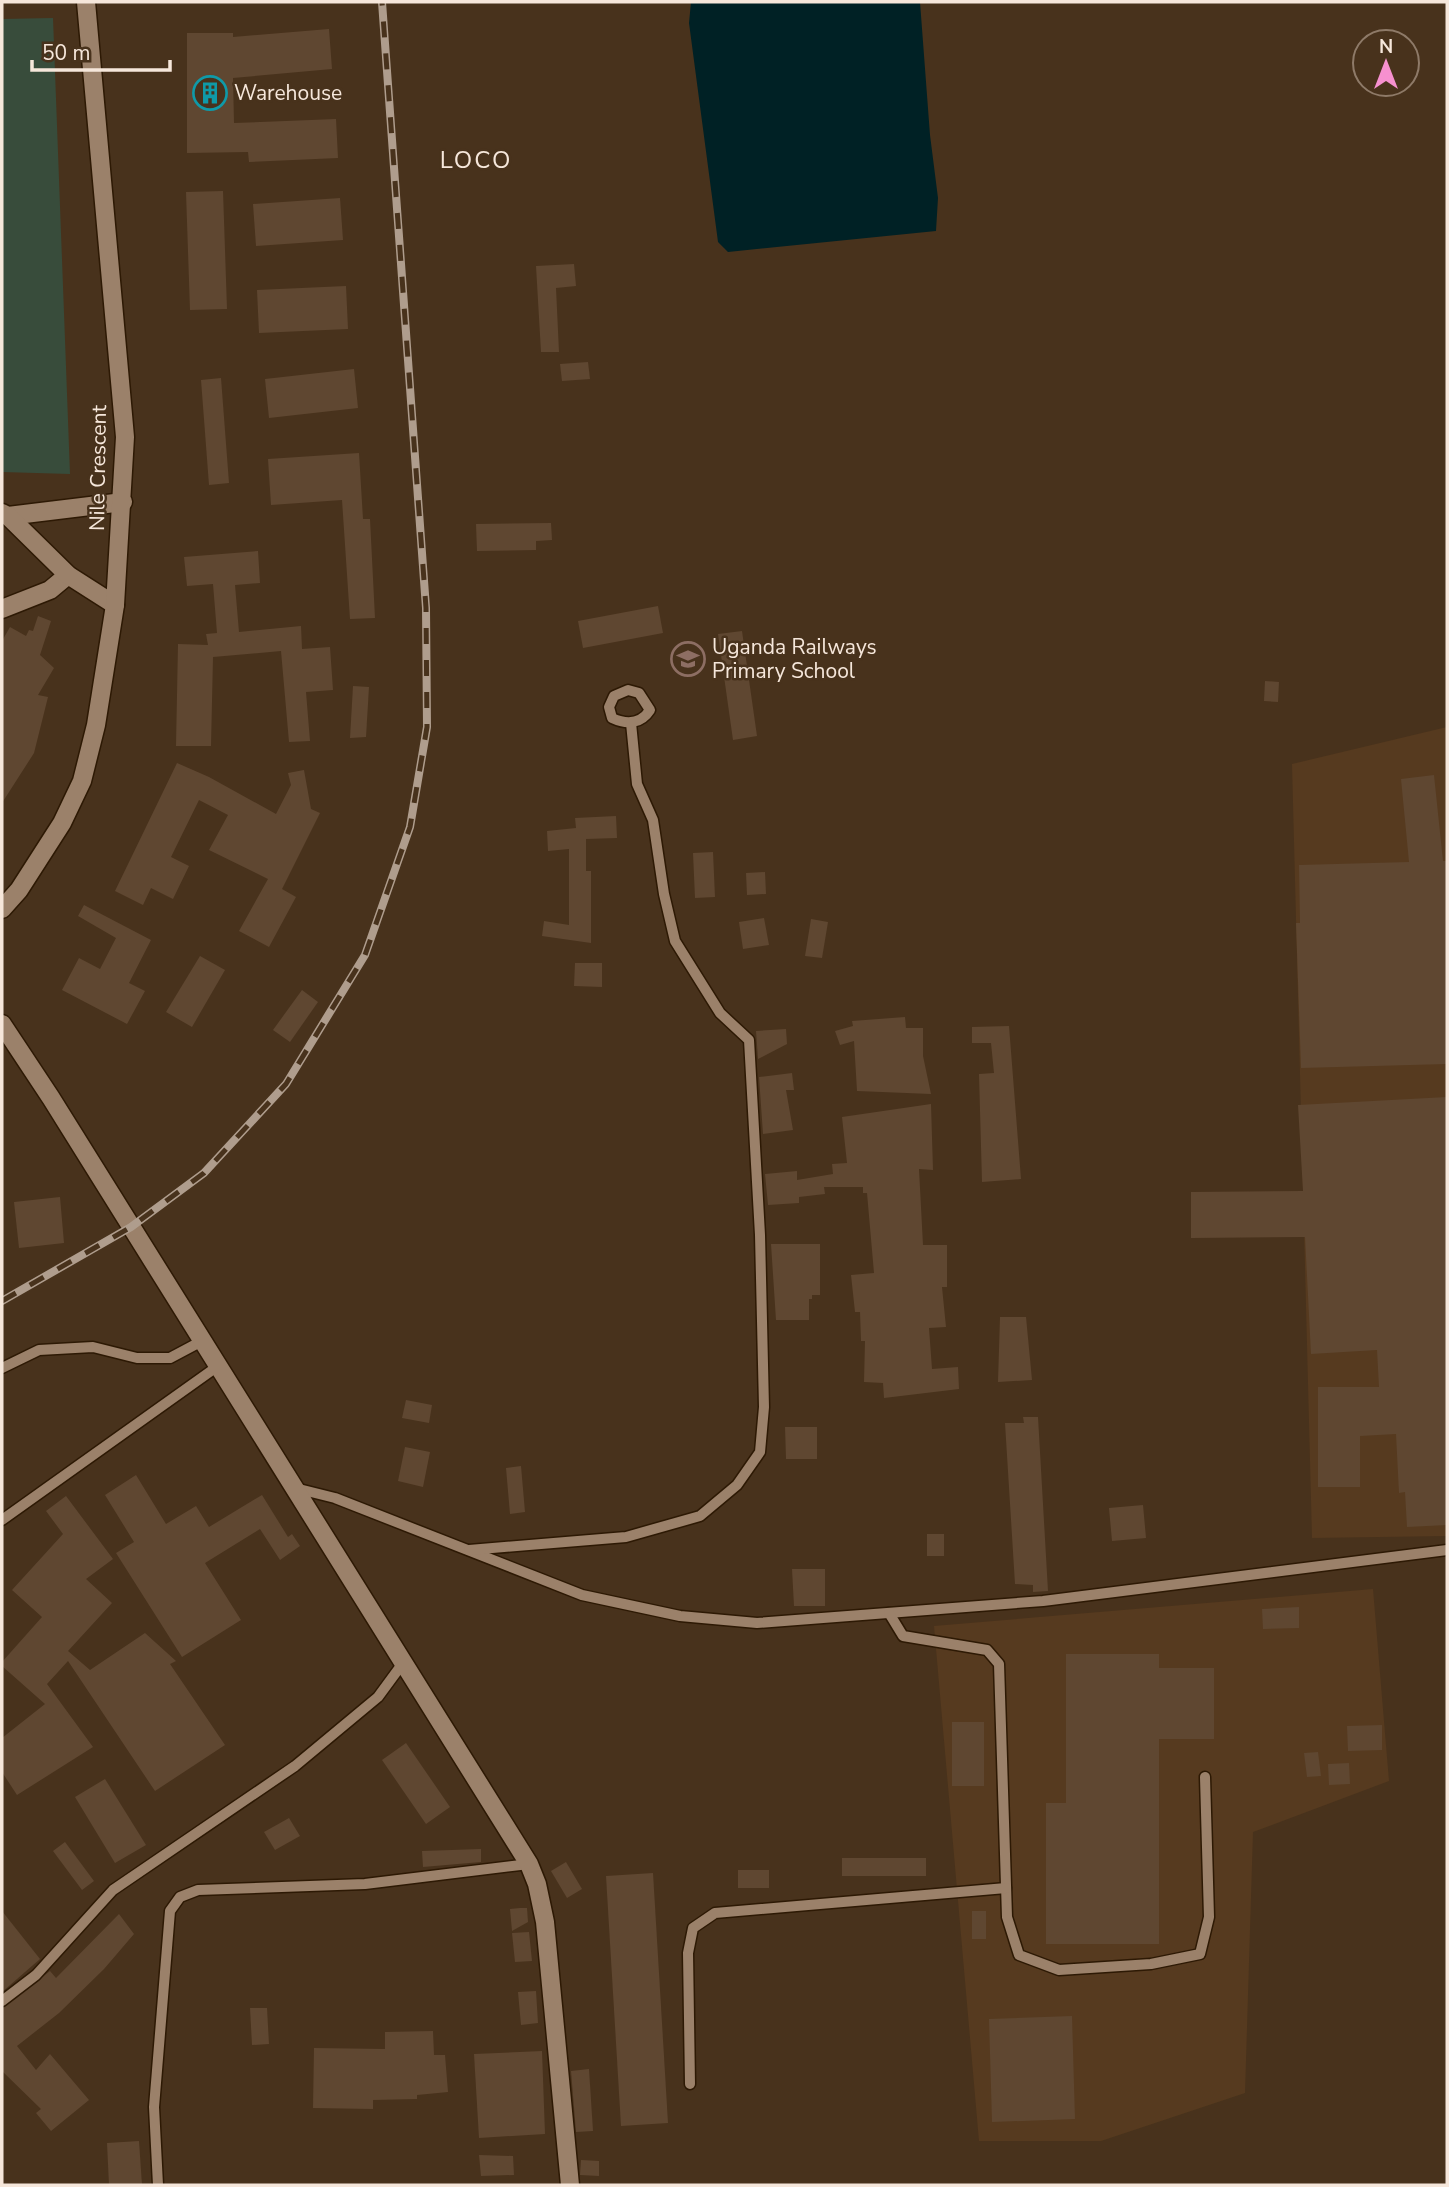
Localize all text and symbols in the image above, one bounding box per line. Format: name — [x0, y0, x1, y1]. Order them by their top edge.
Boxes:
scale bar — [32, 28, 170, 72]
north arrow — [1351, 28, 1421, 98]
text: N — [1379, 34, 1393, 60]
text: 50 m — [42, 39, 91, 67]
building icon: Warehouse — [191, 74, 229, 112]
place label: Warehouse — [234, 79, 342, 107]
district label: LOCO — [440, 144, 512, 176]
street label: Nile Crescent — [83, 404, 113, 531]
place label: Uganda Railways Primary School — [712, 633, 877, 685]
school or university icon: Uganda Railways Primary School — [669, 640, 707, 678]

